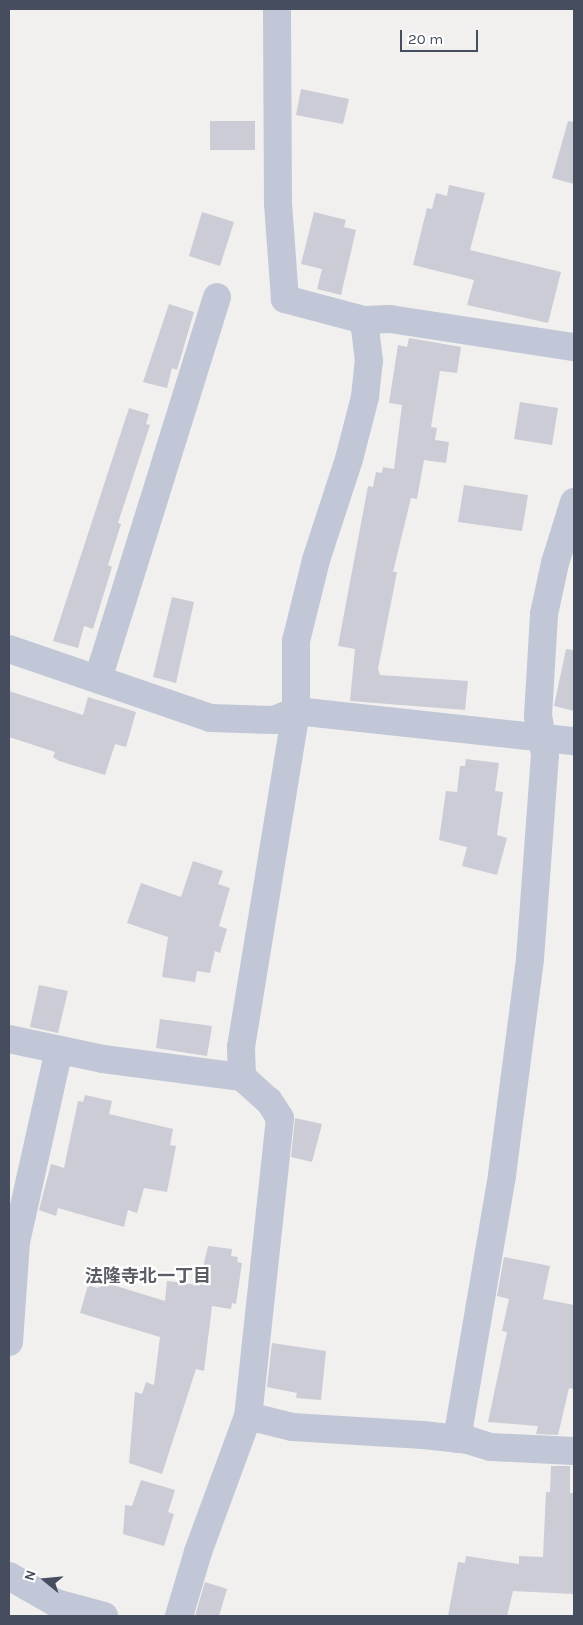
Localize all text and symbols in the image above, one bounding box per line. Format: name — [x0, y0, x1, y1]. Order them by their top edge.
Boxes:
scale bar — [403, 20, 480, 52]
text: 20 m — [408, 30, 443, 48]
district label: 法隆寺北一丁目 — [85, 1265, 211, 1287]
north arrow — [20, 1555, 70, 1605]
text: N — [21, 1568, 40, 1583]

